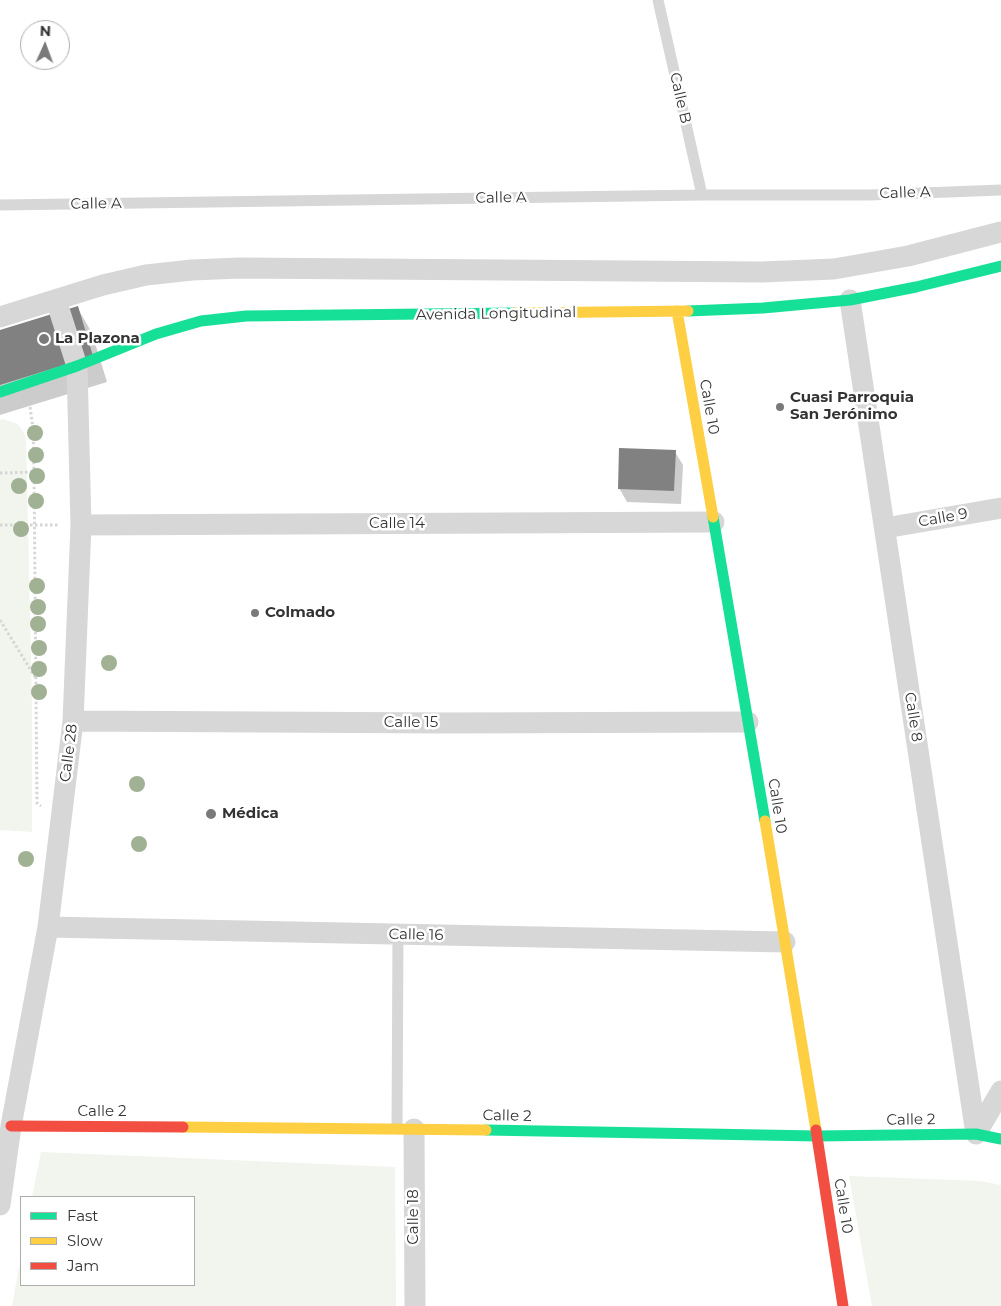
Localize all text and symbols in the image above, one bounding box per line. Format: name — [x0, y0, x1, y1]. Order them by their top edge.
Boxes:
north arrow — [20, 20, 70, 70]
text: N — [40, 22, 51, 40]
street label: Calle B — [665, 71, 695, 125]
street label: Calle A — [879, 183, 931, 203]
street label: Calle A — [475, 189, 527, 207]
street label: Calle A — [70, 195, 122, 213]
street label: Avenida Longitudinal — [416, 304, 576, 324]
place label: La Plazona — [55, 330, 140, 348]
marker: La Plazona — [37, 332, 51, 346]
street label: Calle 10 — [695, 378, 723, 436]
place label: Cuasi Parroquia San Jerónimo — [790, 389, 914, 424]
marker: Cuasi Parroquia San Jerónimo — [774, 401, 786, 413]
street label: Calle 9 — [917, 505, 969, 531]
street label: Calle 14 — [369, 515, 425, 533]
place label: Colmado — [265, 604, 335, 622]
marker: Colmado — [249, 607, 261, 619]
street label: Calle 8 — [900, 691, 926, 743]
street label: Calle 15 — [384, 714, 438, 732]
street label: Calle 28 — [57, 723, 81, 783]
street label: Calle 10 — [764, 777, 790, 835]
place label: Médica — [222, 805, 279, 823]
marker: Médica — [204, 807, 218, 821]
street label: Calle 16 — [388, 926, 444, 944]
street label: Calle 2 — [78, 1103, 126, 1121]
street label: Calle 2 — [482, 1107, 532, 1125]
street label: Calle 2 — [886, 1111, 936, 1129]
street label: Calle 10 — [830, 1177, 856, 1235]
street label: Calle 18 — [405, 1189, 423, 1245]
legend — [20, 1196, 195, 1286]
text: Fast — [67, 1206, 98, 1225]
text: Slow — [67, 1231, 103, 1250]
text: Jam — [67, 1256, 99, 1275]

